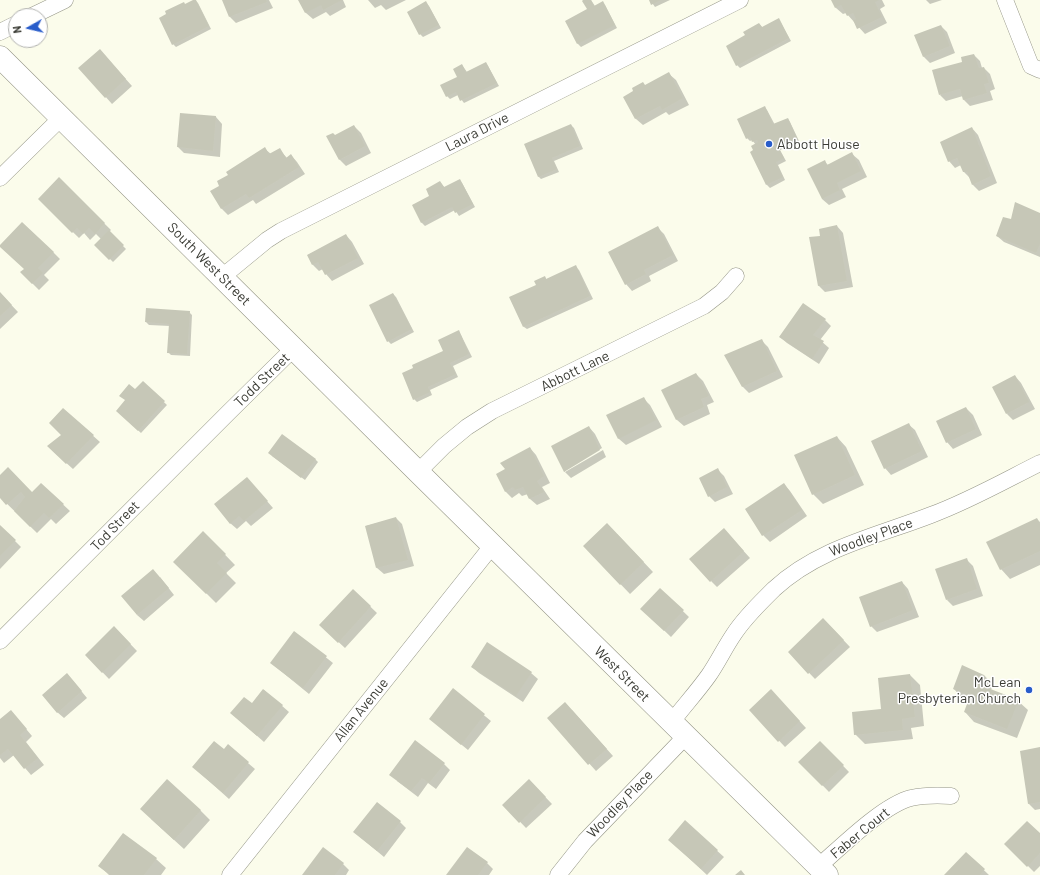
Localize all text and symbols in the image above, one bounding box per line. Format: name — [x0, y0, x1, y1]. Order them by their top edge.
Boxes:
north arrow — [8, 8, 48, 48]
text: N — [10, 25, 24, 34]
street label: Laura Drive — [443, 109, 511, 155]
place label: Abbott House — [777, 136, 860, 152]
marker: Abbott House — [764, 139, 774, 149]
street label: South West Street — [164, 219, 254, 309]
street label: Abbott Lane — [538, 347, 612, 395]
street label: Todd Street — [231, 349, 293, 411]
street label: Tod Street — [87, 497, 143, 555]
street label: Woodley Place — [827, 514, 915, 560]
street label: West Street — [591, 643, 653, 705]
place label: McLean Presbyterian Church — [898, 674, 1021, 706]
street label: Allan Avenue — [330, 675, 392, 745]
marker: McLean Presbyterian Church — [1024, 685, 1034, 695]
street label: Woodley Place — [584, 767, 656, 841]
street label: Faber Court — [827, 804, 893, 862]

